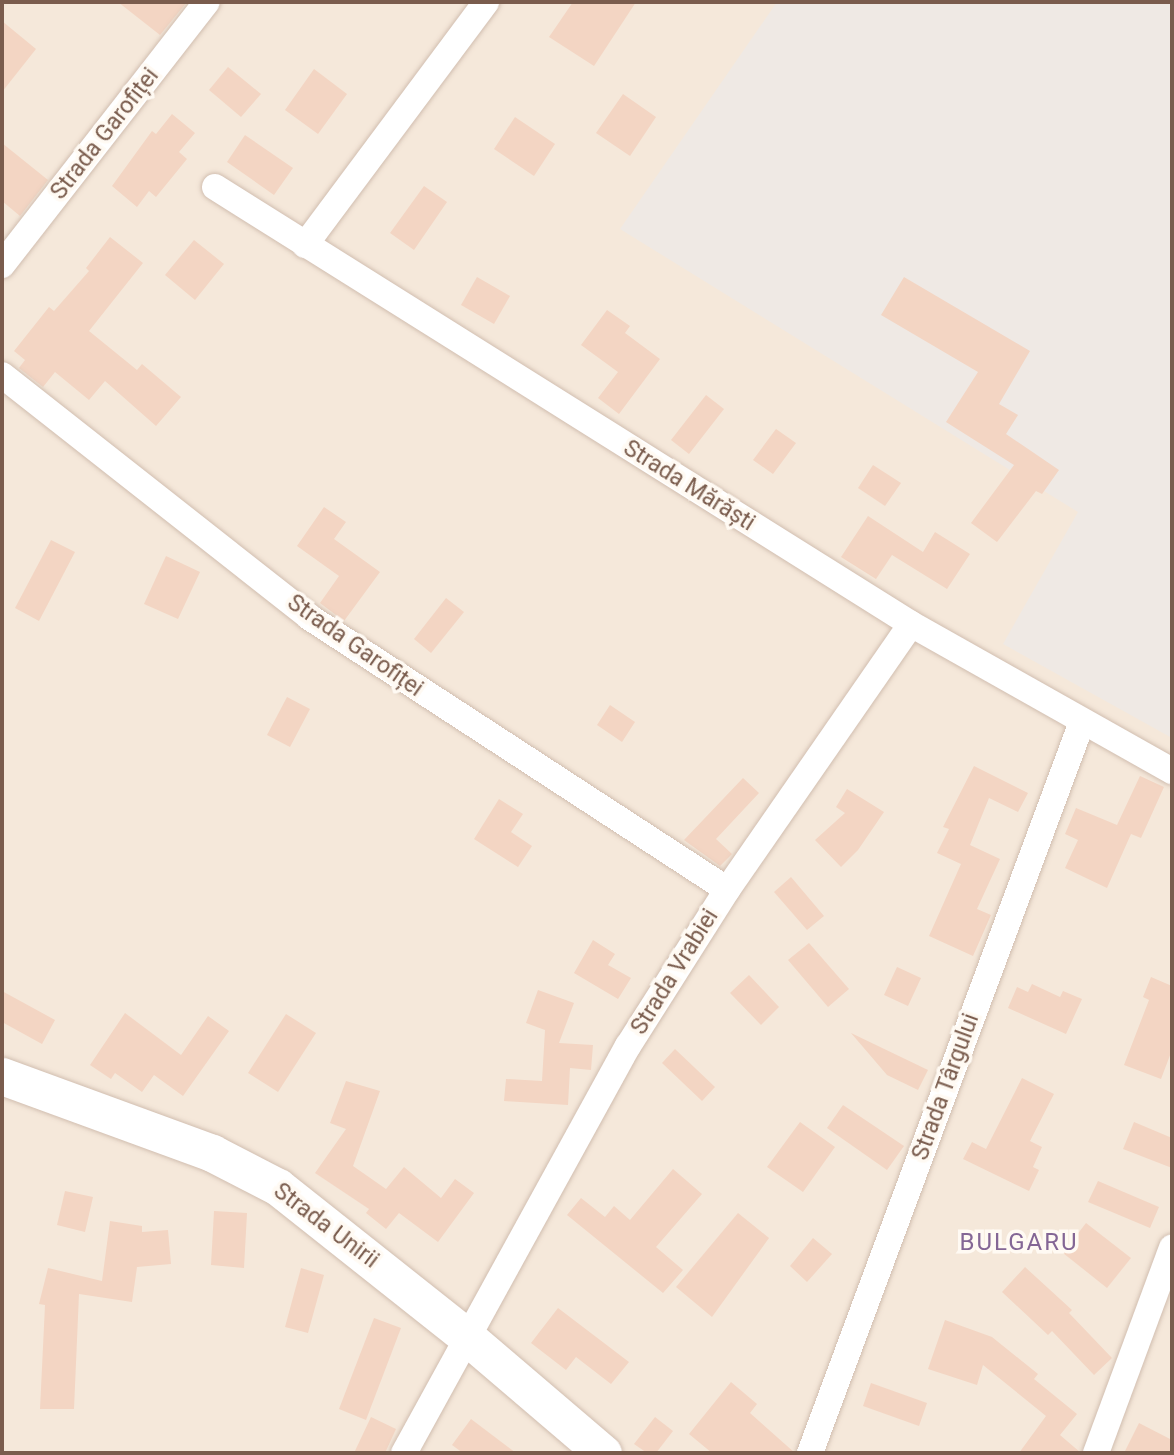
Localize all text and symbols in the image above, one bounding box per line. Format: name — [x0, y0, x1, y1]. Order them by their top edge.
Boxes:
street label: Strada Garofiței — [45, 63, 165, 205]
street label: Strada Mărăști — [618, 435, 760, 537]
street label: Strada Garofiței — [282, 589, 428, 703]
street label: Strada Vrabiei — [625, 904, 725, 1040]
street label: Strada Târgului — [907, 1010, 985, 1164]
street label: Strada Unirii — [268, 1178, 384, 1274]
district label: BULGARU — [960, 1229, 1078, 1257]

